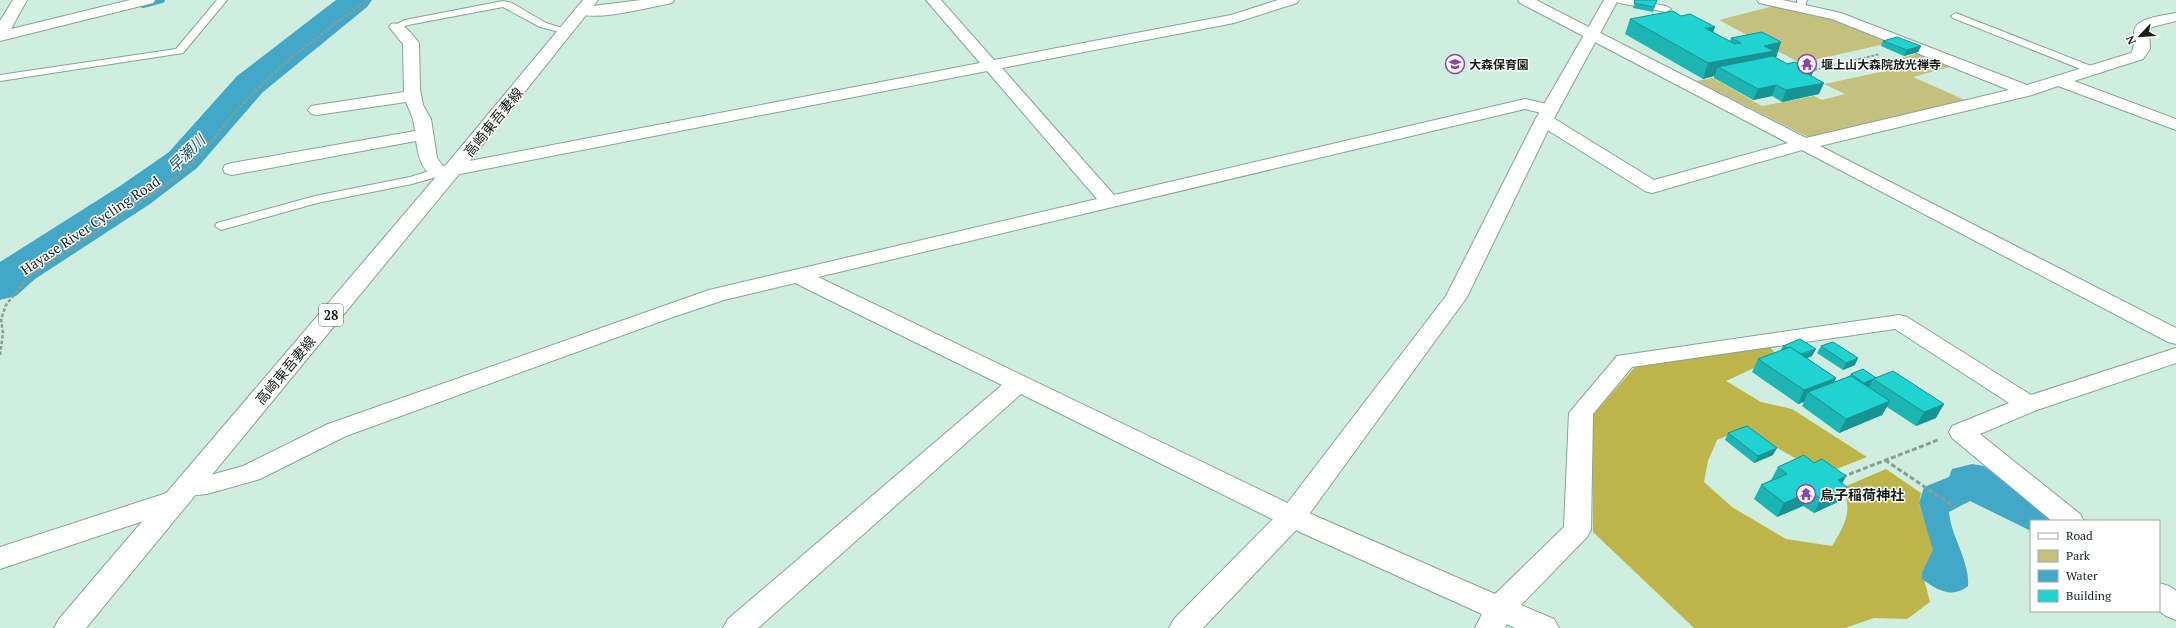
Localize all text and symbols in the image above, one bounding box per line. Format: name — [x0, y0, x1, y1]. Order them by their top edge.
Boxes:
north arrow — [2120, 16, 2160, 56]
text: N — [2123, 33, 2139, 47]
school or university icon: 大森保育園 — [1444, 53, 1466, 75]
temple icon: 堰上山大森院放光禅寺 — [1796, 53, 1818, 75]
place label: 大森保育園 — [1469, 57, 1529, 72]
place label: 堰上山大森院放光禅寺 — [1821, 57, 1941, 72]
street label: 高崎東吾妻線 — [459, 83, 527, 161]
water label: 早瀬川 — [163, 129, 211, 176]
street label: Hayase River Cycling Road — [17, 171, 164, 279]
road number: 28 — [319, 304, 343, 326]
street label: 高崎東吾妻線 — [251, 332, 319, 408]
temple icon: 烏子稲荷神社 — [1795, 483, 1817, 505]
place label: 烏子稲荷神社 — [1820, 485, 1904, 504]
legend — [2030, 520, 2160, 612]
text: Road — [2066, 528, 2093, 543]
text: Park — [2066, 548, 2091, 563]
text: Water — [2066, 568, 2098, 583]
text: Building — [2066, 588, 2112, 603]

